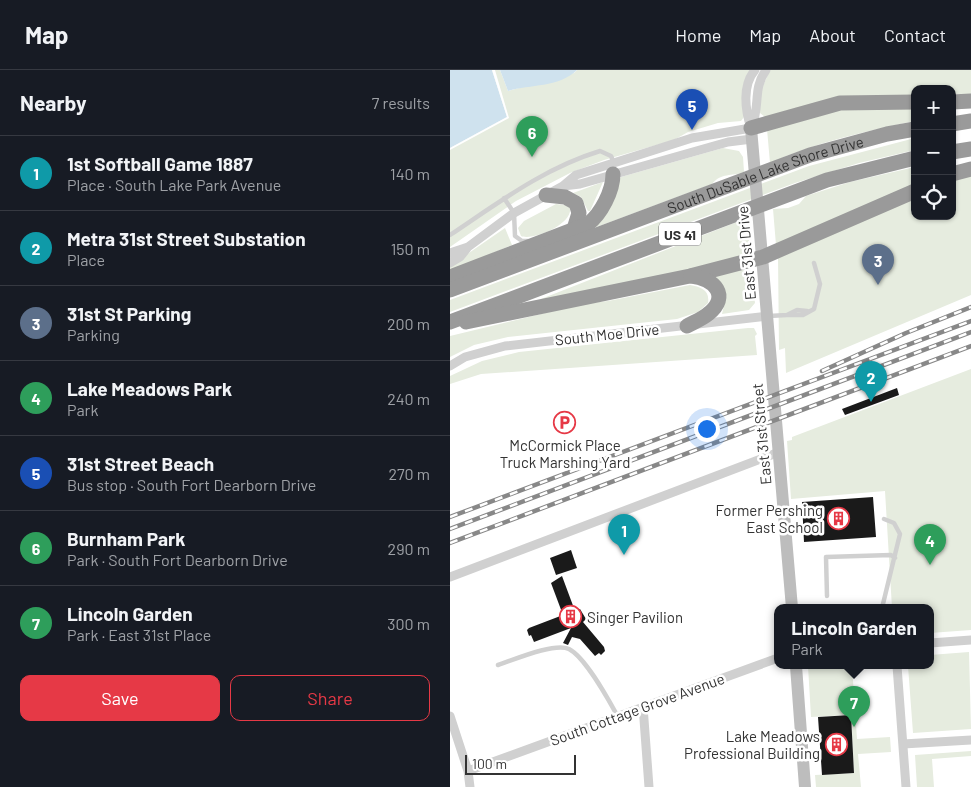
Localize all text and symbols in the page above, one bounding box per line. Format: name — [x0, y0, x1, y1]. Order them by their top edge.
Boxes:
text: Map — [25, 20, 68, 49]
text: Home — [675, 24, 721, 46]
text: Map — [749, 24, 781, 46]
text: About — [809, 24, 856, 46]
text: Contact — [884, 24, 946, 46]
map controls — [911, 85, 956, 220]
button: + — [911, 85, 956, 130]
pin: 5 — [676, 89, 708, 130]
text: Nearby — [20, 90, 86, 115]
text: 7 results — [372, 93, 430, 112]
pin: 6 — [516, 116, 548, 157]
button: − — [911, 130, 956, 175]
street label: South DuSable Lake Shore Drive — [665, 132, 865, 217]
text: 1st Softball Game 1887 — [67, 152, 253, 175]
text: 1 — [33, 164, 39, 183]
text: 140 m — [390, 164, 430, 183]
text: Place · South Lake Park Avenue — [67, 175, 281, 194]
button: locate — [911, 175, 956, 220]
street label: East 31st Drive — [733, 205, 759, 301]
road number: US 41 — [659, 222, 701, 245]
text: Metra 31st Street Substation — [67, 227, 306, 250]
text: 2 — [32, 239, 40, 258]
text: 150 m — [391, 239, 430, 258]
pin: 3 — [862, 244, 894, 285]
text: Place — [67, 250, 105, 269]
text: 31st St Parking — [67, 302, 191, 325]
text: 3 — [32, 314, 40, 333]
text: 200 m — [387, 314, 430, 333]
street label: South Moe Drive — [554, 320, 660, 348]
text: Parking — [67, 325, 120, 344]
pin: 2 — [855, 361, 887, 402]
text: Lake Meadows Park — [67, 377, 232, 400]
street label: East 31st Street — [748, 382, 774, 486]
text: 4 — [31, 389, 41, 408]
text: 240 m — [387, 389, 430, 408]
text: Park — [67, 400, 98, 419]
parking icon: McCormick Place Truck Marshing Yard — [553, 410, 577, 434]
your location — [694, 416, 720, 442]
place label: McCormick Place Truck Marshing Yard — [500, 436, 630, 471]
text: 31st Street Beach — [67, 452, 214, 475]
text: 5 — [32, 464, 40, 483]
text: 270 m — [388, 464, 430, 483]
text: Bus stop · South Fort Dearborn Drive — [67, 475, 316, 494]
place label: Former Pershing East School — [715, 501, 823, 536]
building icon: Former Pershing East School — [827, 507, 851, 531]
pin: 1 — [608, 514, 640, 555]
pin: 4 — [914, 524, 946, 565]
text: Burnham Park — [67, 527, 185, 550]
text: 6 — [32, 539, 40, 558]
text: 290 m — [388, 539, 430, 558]
text: Park · South Fort Dearborn Drive — [67, 550, 288, 569]
text: Lincoln Garden — [67, 602, 193, 625]
popup — [774, 604, 934, 669]
building icon: Singer Pavilion — [559, 605, 583, 629]
place label: Singer Pavilion — [587, 608, 683, 626]
text: 7 — [32, 614, 40, 633]
text: 300 m — [387, 614, 430, 633]
text: Lincoln Garden — [791, 616, 917, 639]
text: Park · East 31st Place — [67, 625, 211, 644]
text: Park — [791, 639, 823, 658]
street label: South Cottage Grove Avenue — [547, 669, 727, 749]
button: Save — [20, 675, 220, 721]
button: Share — [230, 675, 430, 721]
pin: 7 — [838, 686, 870, 727]
place label: Lake Meadows Professional Building — [684, 727, 820, 762]
building icon: Lake Meadows Professional Building — [824, 733, 848, 757]
scale bar — [465, 752, 576, 775]
text: 100 m — [472, 755, 507, 772]

